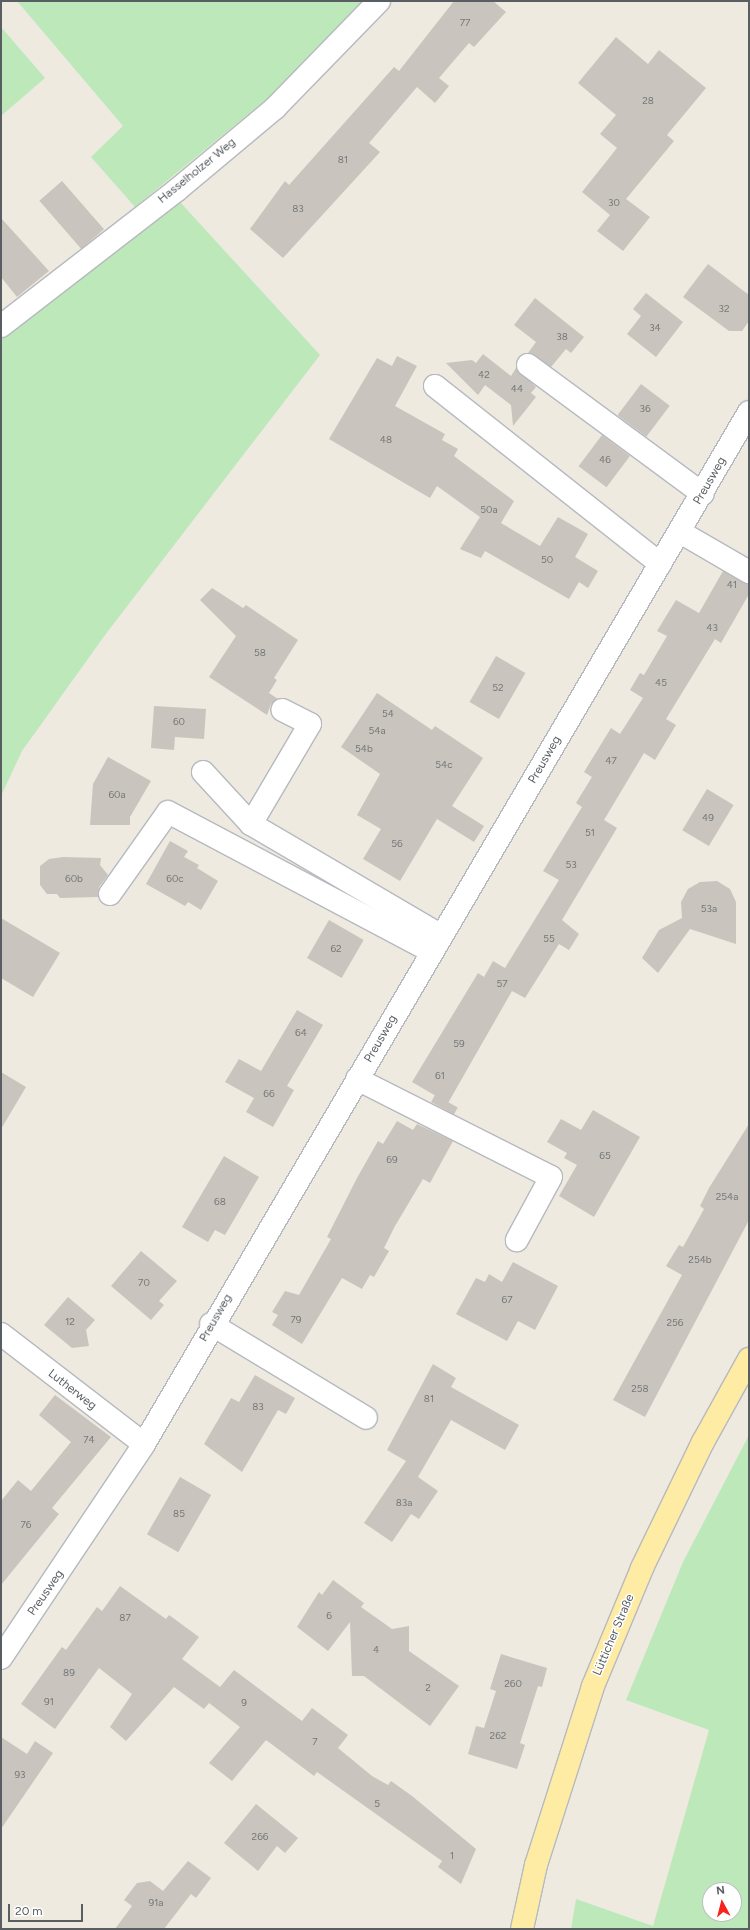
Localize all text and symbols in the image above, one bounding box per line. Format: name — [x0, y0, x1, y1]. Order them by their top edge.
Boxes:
house number: 77 — [460, 17, 470, 29]
house number: 28 — [642, 95, 654, 107]
street label: Hasselholzer Weg — [155, 135, 239, 207]
house number: 81 — [338, 154, 348, 166]
house number: 30 — [608, 197, 620, 209]
house number: 83 — [292, 203, 304, 215]
house number: 32 — [718, 303, 730, 315]
house number: 34 — [649, 322, 661, 334]
house number: 38 — [556, 331, 568, 343]
house number: 42 — [478, 369, 490, 381]
house number: 44 — [511, 383, 523, 395]
house number: 36 — [639, 403, 651, 415]
house number: 48 — [380, 434, 392, 446]
house number: 46 — [599, 454, 611, 466]
street label: Preusweg — [691, 455, 729, 507]
house number: 50a — [480, 504, 498, 516]
house number: 50 — [541, 554, 553, 566]
house number: 41 — [727, 579, 737, 591]
house number: 43 — [706, 622, 718, 634]
house number: 58 — [254, 647, 266, 659]
house number: 45 — [655, 677, 667, 689]
house number: 52 — [492, 682, 504, 694]
house number: 54 — [382, 708, 394, 720]
house number: 60 — [173, 716, 185, 728]
house number: 54a — [368, 725, 386, 737]
street label: Preusweg — [526, 734, 564, 786]
house number: 54b — [355, 743, 373, 755]
house number: 47 — [605, 755, 617, 767]
house number: 54c — [435, 759, 453, 771]
house number: 60a — [108, 789, 126, 801]
house number: 49 — [702, 812, 714, 824]
house number: 51 — [585, 827, 595, 839]
house number: 56 — [391, 838, 403, 850]
house number: 53 — [565, 859, 577, 871]
house number: 60b — [65, 873, 83, 885]
house number: 60c — [166, 873, 184, 885]
house number: 53a — [701, 903, 717, 915]
house number: 55 — [543, 933, 555, 945]
house number: 62 — [330, 943, 342, 955]
house number: 57 — [496, 978, 508, 990]
street label: Preusweg — [362, 1013, 400, 1065]
house number: 64 — [295, 1027, 307, 1039]
house number: 59 — [453, 1038, 465, 1050]
house number: 61 — [435, 1070, 445, 1082]
house number: 66 — [263, 1088, 275, 1100]
house number: 65 — [599, 1150, 611, 1162]
house number: 69 — [386, 1154, 398, 1166]
house number: 254a — [716, 1191, 738, 1203]
house number: 68 — [214, 1196, 226, 1208]
house number: 254b — [688, 1254, 712, 1266]
house number: 70 — [138, 1277, 150, 1289]
street label: Preusweg — [197, 1292, 235, 1344]
house number: 67 — [501, 1294, 513, 1306]
house number: 79 — [290, 1314, 302, 1326]
house number: 12 — [65, 1316, 75, 1328]
house number: 256 — [667, 1317, 683, 1329]
street label: Lutherweg — [45, 1367, 99, 1413]
house number: 258 — [631, 1383, 649, 1395]
house number: 81 — [424, 1393, 434, 1405]
house number: 83 — [252, 1401, 264, 1413]
house number: 74 — [83, 1434, 95, 1446]
house number: 83a — [396, 1497, 412, 1509]
house number: 85 — [173, 1508, 185, 1520]
house number: 76 — [20, 1519, 32, 1531]
street label: Preusweg — [25, 1567, 67, 1619]
street label: Lütticher Straße — [590, 1592, 638, 1678]
house number: 6 — [326, 1610, 332, 1622]
house number: 87 — [119, 1612, 131, 1624]
house number: 4 — [373, 1644, 379, 1656]
house number: 89 — [63, 1667, 75, 1679]
house number: 260 — [504, 1678, 522, 1690]
house number: 2 — [425, 1682, 431, 1694]
house number: 91 — [44, 1696, 54, 1708]
house number: 9 — [241, 1697, 247, 1709]
house number: 262 — [490, 1730, 506, 1742]
house number: 7 — [312, 1736, 318, 1748]
house number: 93 — [14, 1769, 26, 1781]
house number: 5 — [374, 1798, 380, 1810]
house number: 266 — [252, 1831, 268, 1843]
house number: 1 — [450, 1850, 454, 1862]
north arrow — [702, 1882, 742, 1922]
text: N — [716, 1884, 726, 1898]
scale bar — [10, 1896, 85, 1922]
house number: 91a — [149, 1897, 163, 1909]
text: 20 m — [15, 1904, 43, 1918]

